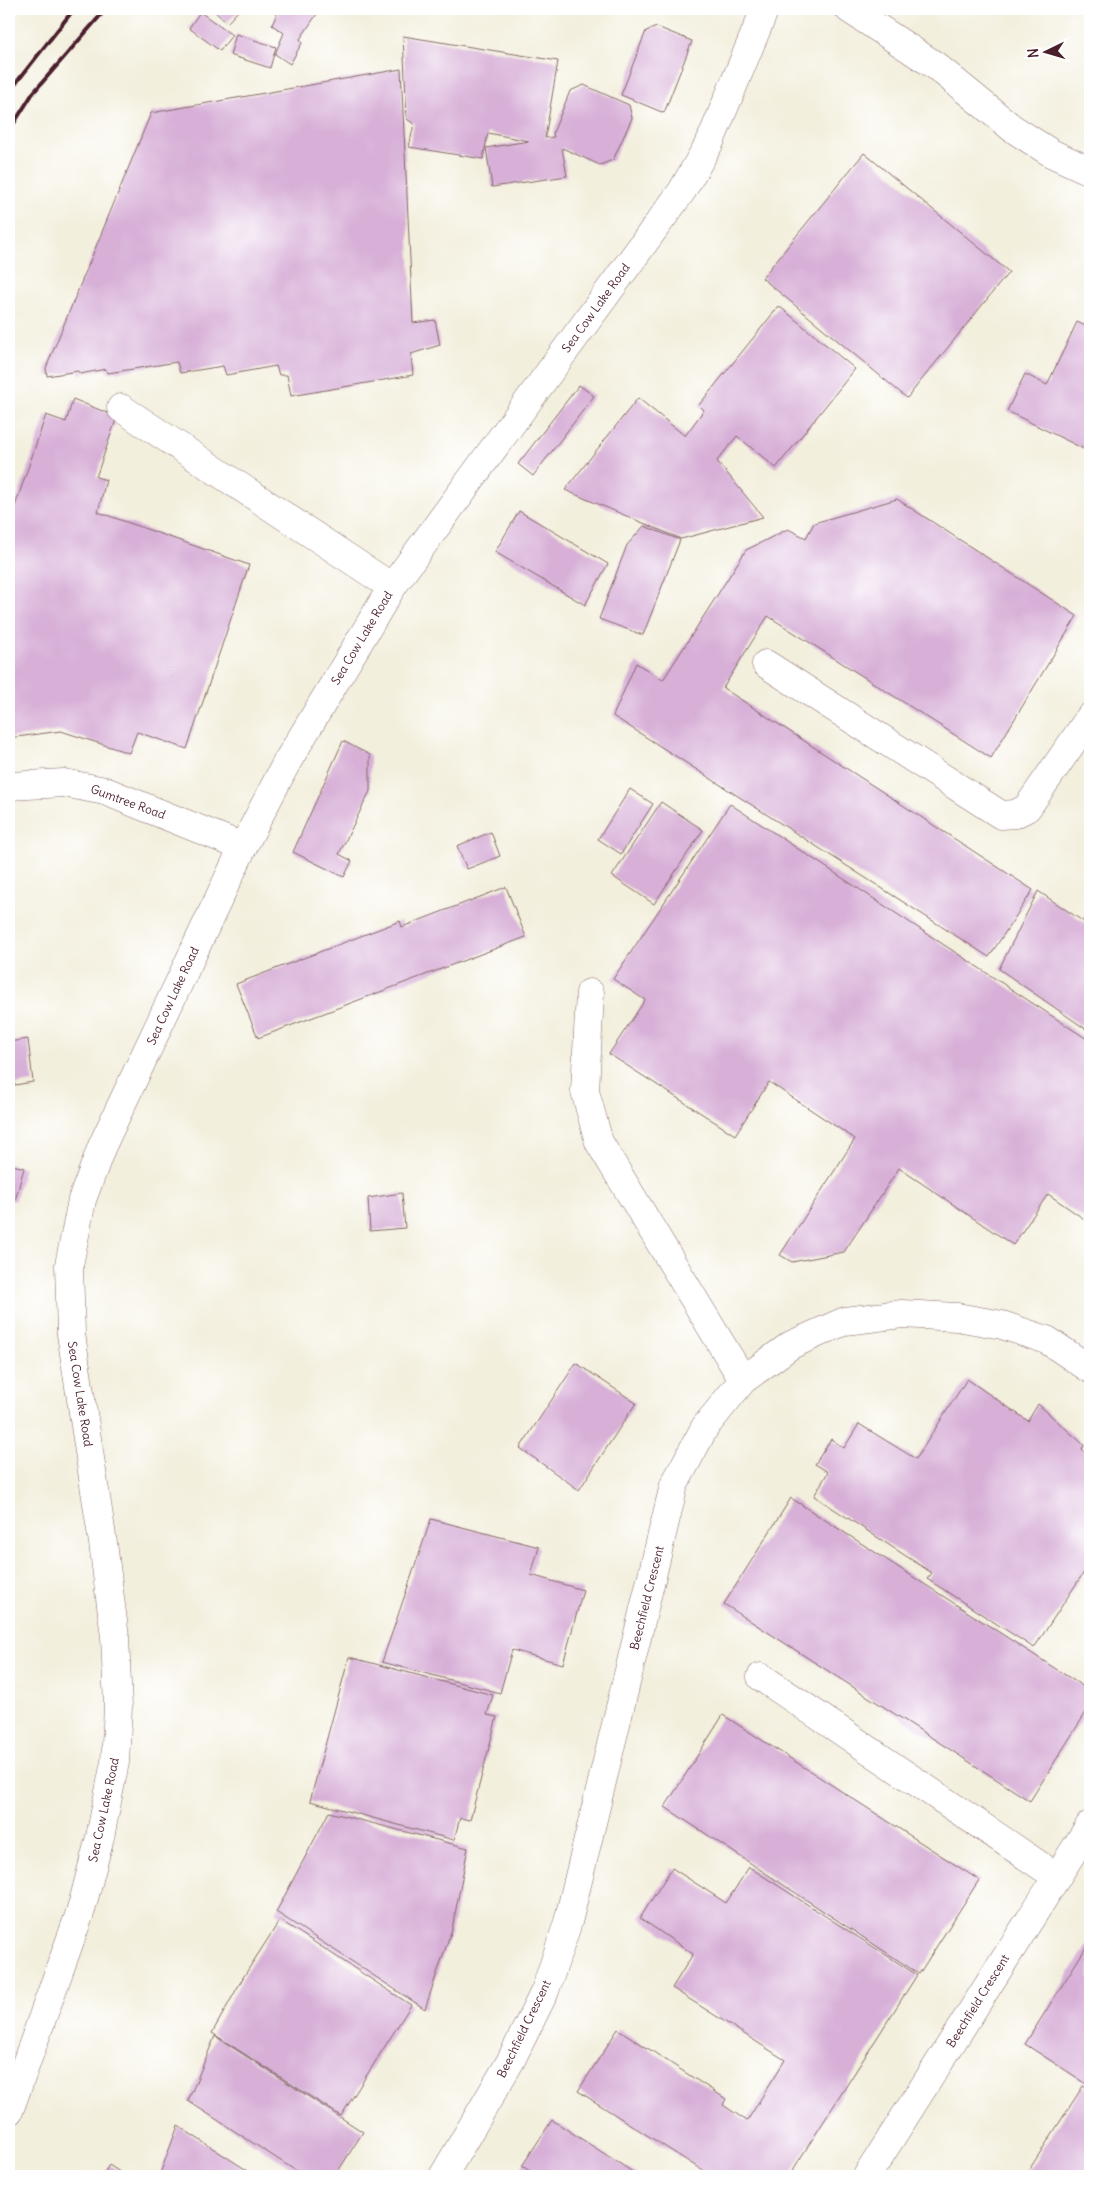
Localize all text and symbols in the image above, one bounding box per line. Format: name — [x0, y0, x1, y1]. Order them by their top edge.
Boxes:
north arrow — [1022, 28, 1072, 78]
text: N — [1024, 48, 1042, 59]
street label: Sea Cow Lake Road — [558, 260, 633, 355]
street label: Sea Cow Lake Road — [328, 588, 395, 687]
street label: Gumtree Road — [89, 781, 168, 822]
street label: Sea Cow Lake Road — [143, 944, 202, 1047]
street label: Sea Cow Lake Road — [65, 1340, 96, 1448]
street label: Beechfield Crescent — [626, 1544, 667, 1652]
street label: Sea Cow Lake Road — [85, 1756, 122, 1864]
street label: Beechfield Crescent — [943, 1951, 1012, 2050]
street label: Beechfield Crescent — [493, 1977, 554, 2080]

